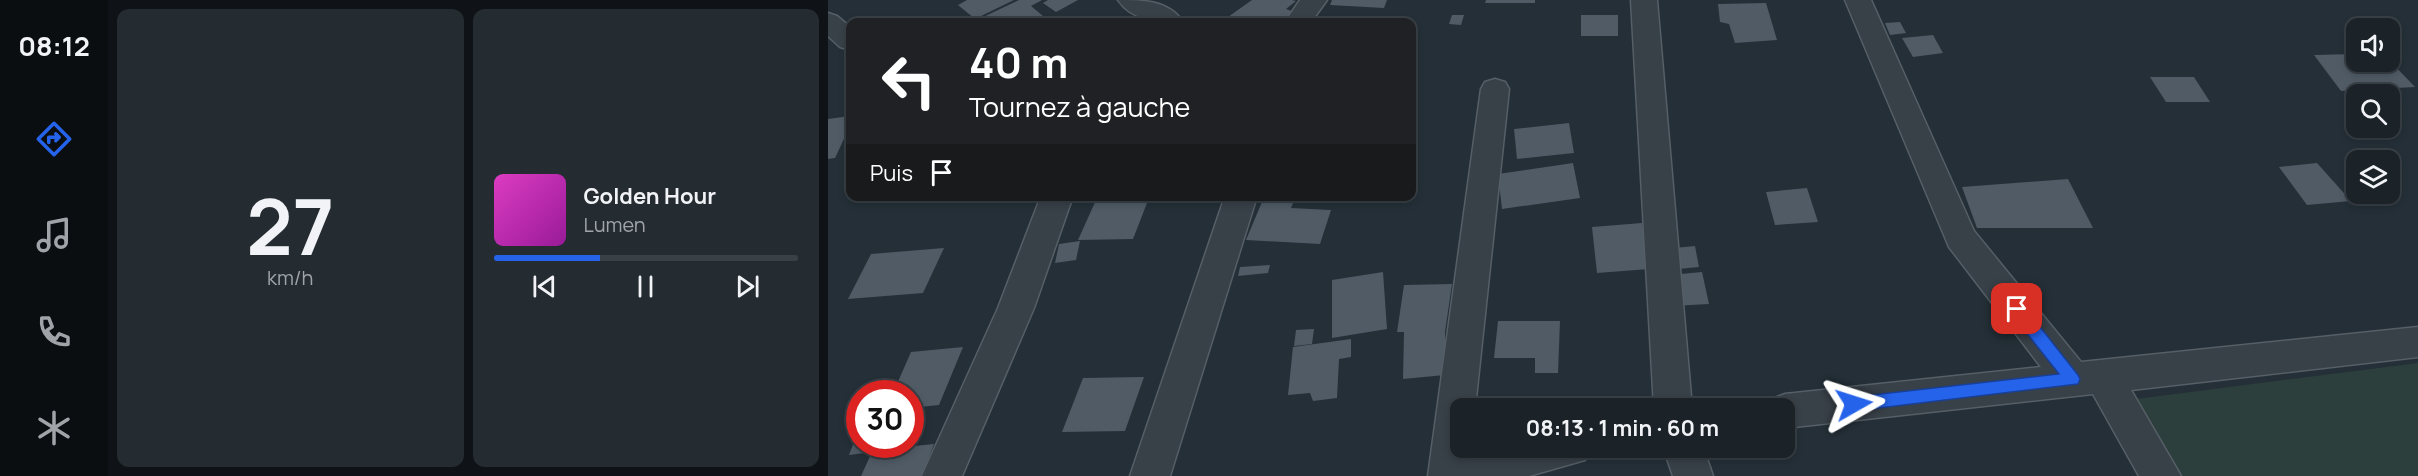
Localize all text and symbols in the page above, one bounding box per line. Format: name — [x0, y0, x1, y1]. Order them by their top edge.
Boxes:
map controls — [2346, 18, 2400, 204]
button: sound — [2346, 18, 2400, 72]
text: 08:12 — [18, 27, 90, 64]
text: 40 m — [969, 33, 1068, 91]
icon: left — [870, 42, 948, 120]
button: search — [2346, 84, 2400, 138]
text: Tournez à gauche — [969, 88, 1190, 125]
icon: directions — [33, 118, 75, 160]
button: layers — [2346, 150, 2400, 204]
icon: arrive — [925, 156, 958, 189]
text: Puis — [870, 158, 913, 188]
text: 27 — [246, 172, 334, 278]
text: Golden Hour — [584, 181, 716, 211]
text: Lumen — [584, 211, 646, 238]
icon: music — [33, 214, 75, 256]
text: km/h — [267, 264, 314, 291]
icon: previous — [528, 270, 561, 303]
icon: pause — [629, 270, 662, 303]
icon: next — [731, 270, 764, 303]
pin — [1991, 283, 2042, 334]
icon: arrive — [2000, 292, 2033, 325]
icon: phone — [33, 311, 75, 353]
position arrow — [1822, 372, 1886, 436]
speed limit sign: 30 — [846, 380, 924, 458]
icon: climate — [33, 407, 75, 449]
text: 08:13 · 1 min · 60 m — [1526, 413, 1719, 443]

